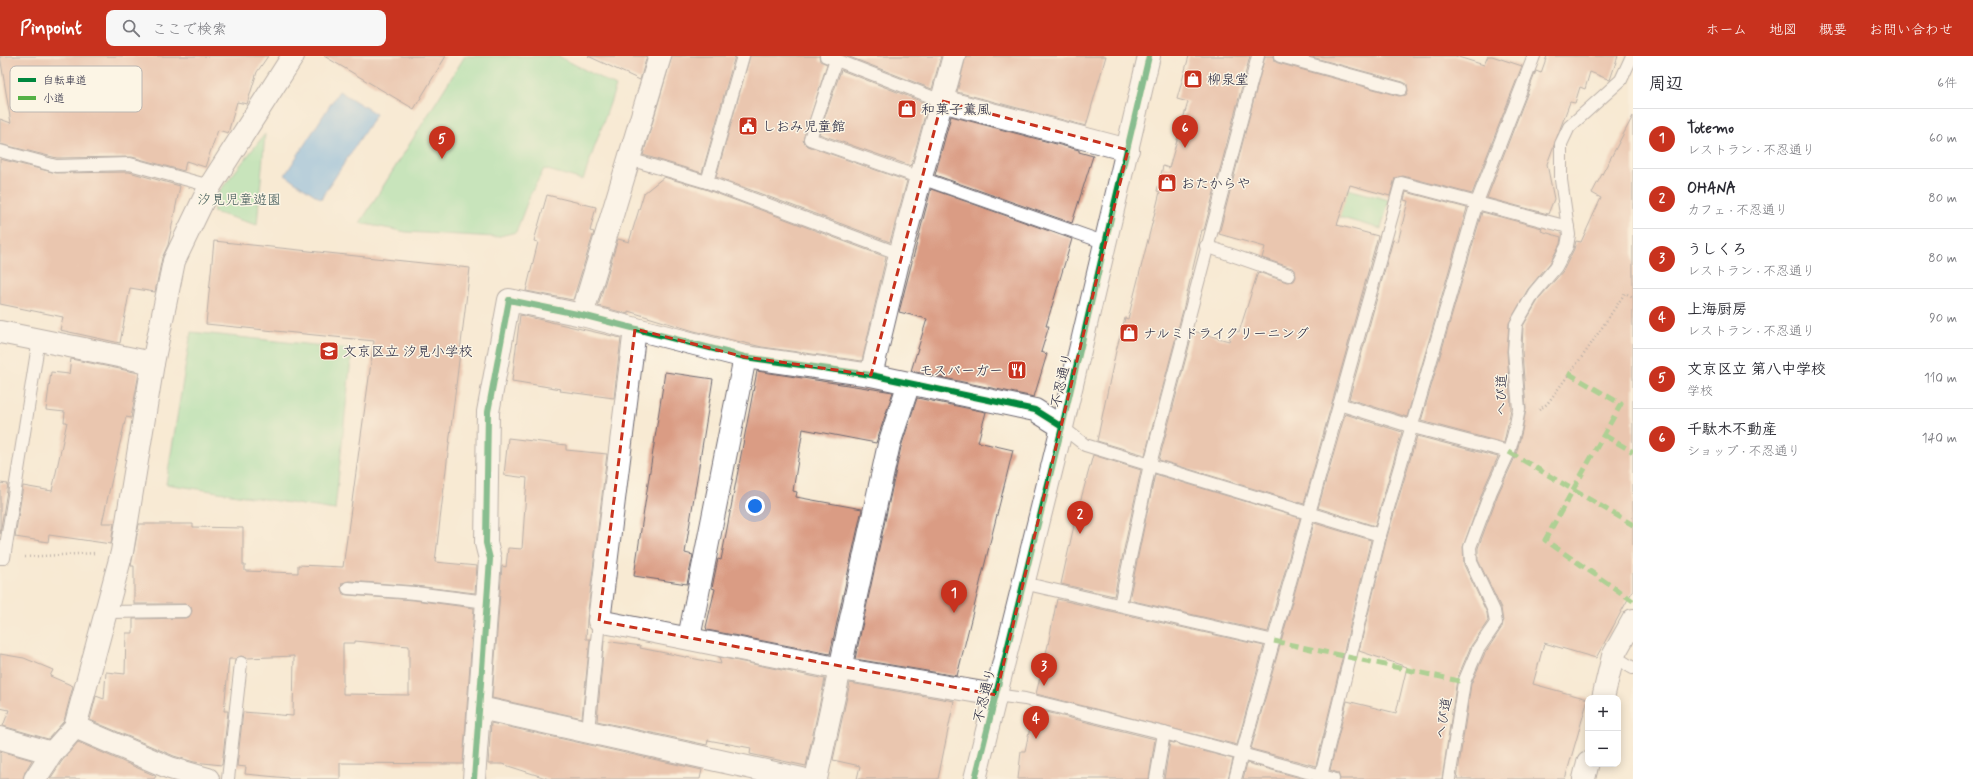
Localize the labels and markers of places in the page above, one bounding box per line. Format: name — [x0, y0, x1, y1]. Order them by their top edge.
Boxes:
shop icon: 柳泉堂 — [1182, 68, 1204, 90]
place label: 柳泉堂 — [1207, 71, 1249, 89]
shop icon: 和菓子薫風 — [896, 98, 918, 120]
place label: 和菓子薫風 — [921, 101, 991, 119]
public building icon: しおみ児童館 — [737, 115, 759, 137]
pin: 6 — [1172, 115, 1198, 148]
place label: しおみ児童館 — [762, 118, 845, 136]
pin: 5 — [429, 126, 455, 159]
shop icon: おたからや — [1156, 172, 1178, 194]
place label: おたからや — [1181, 175, 1251, 193]
shop icon: ナルミドライクリーニング — [1118, 322, 1140, 344]
place label: ナルミドライクリーニング — [1143, 325, 1309, 343]
school or university icon: 文京区立 汐見小学校 — [318, 340, 340, 362]
place label: 文京区立 汐見小学校 — [343, 343, 473, 361]
restaurant icon: モスバーガー — [1006, 359, 1028, 381]
place label: モスバーガー — [919, 362, 1003, 380]
pin: 2 — [1067, 501, 1093, 534]
pin: 1 — [941, 580, 967, 613]
pin: 3 — [1031, 653, 1057, 686]
pin: 4 — [1023, 706, 1049, 739]

